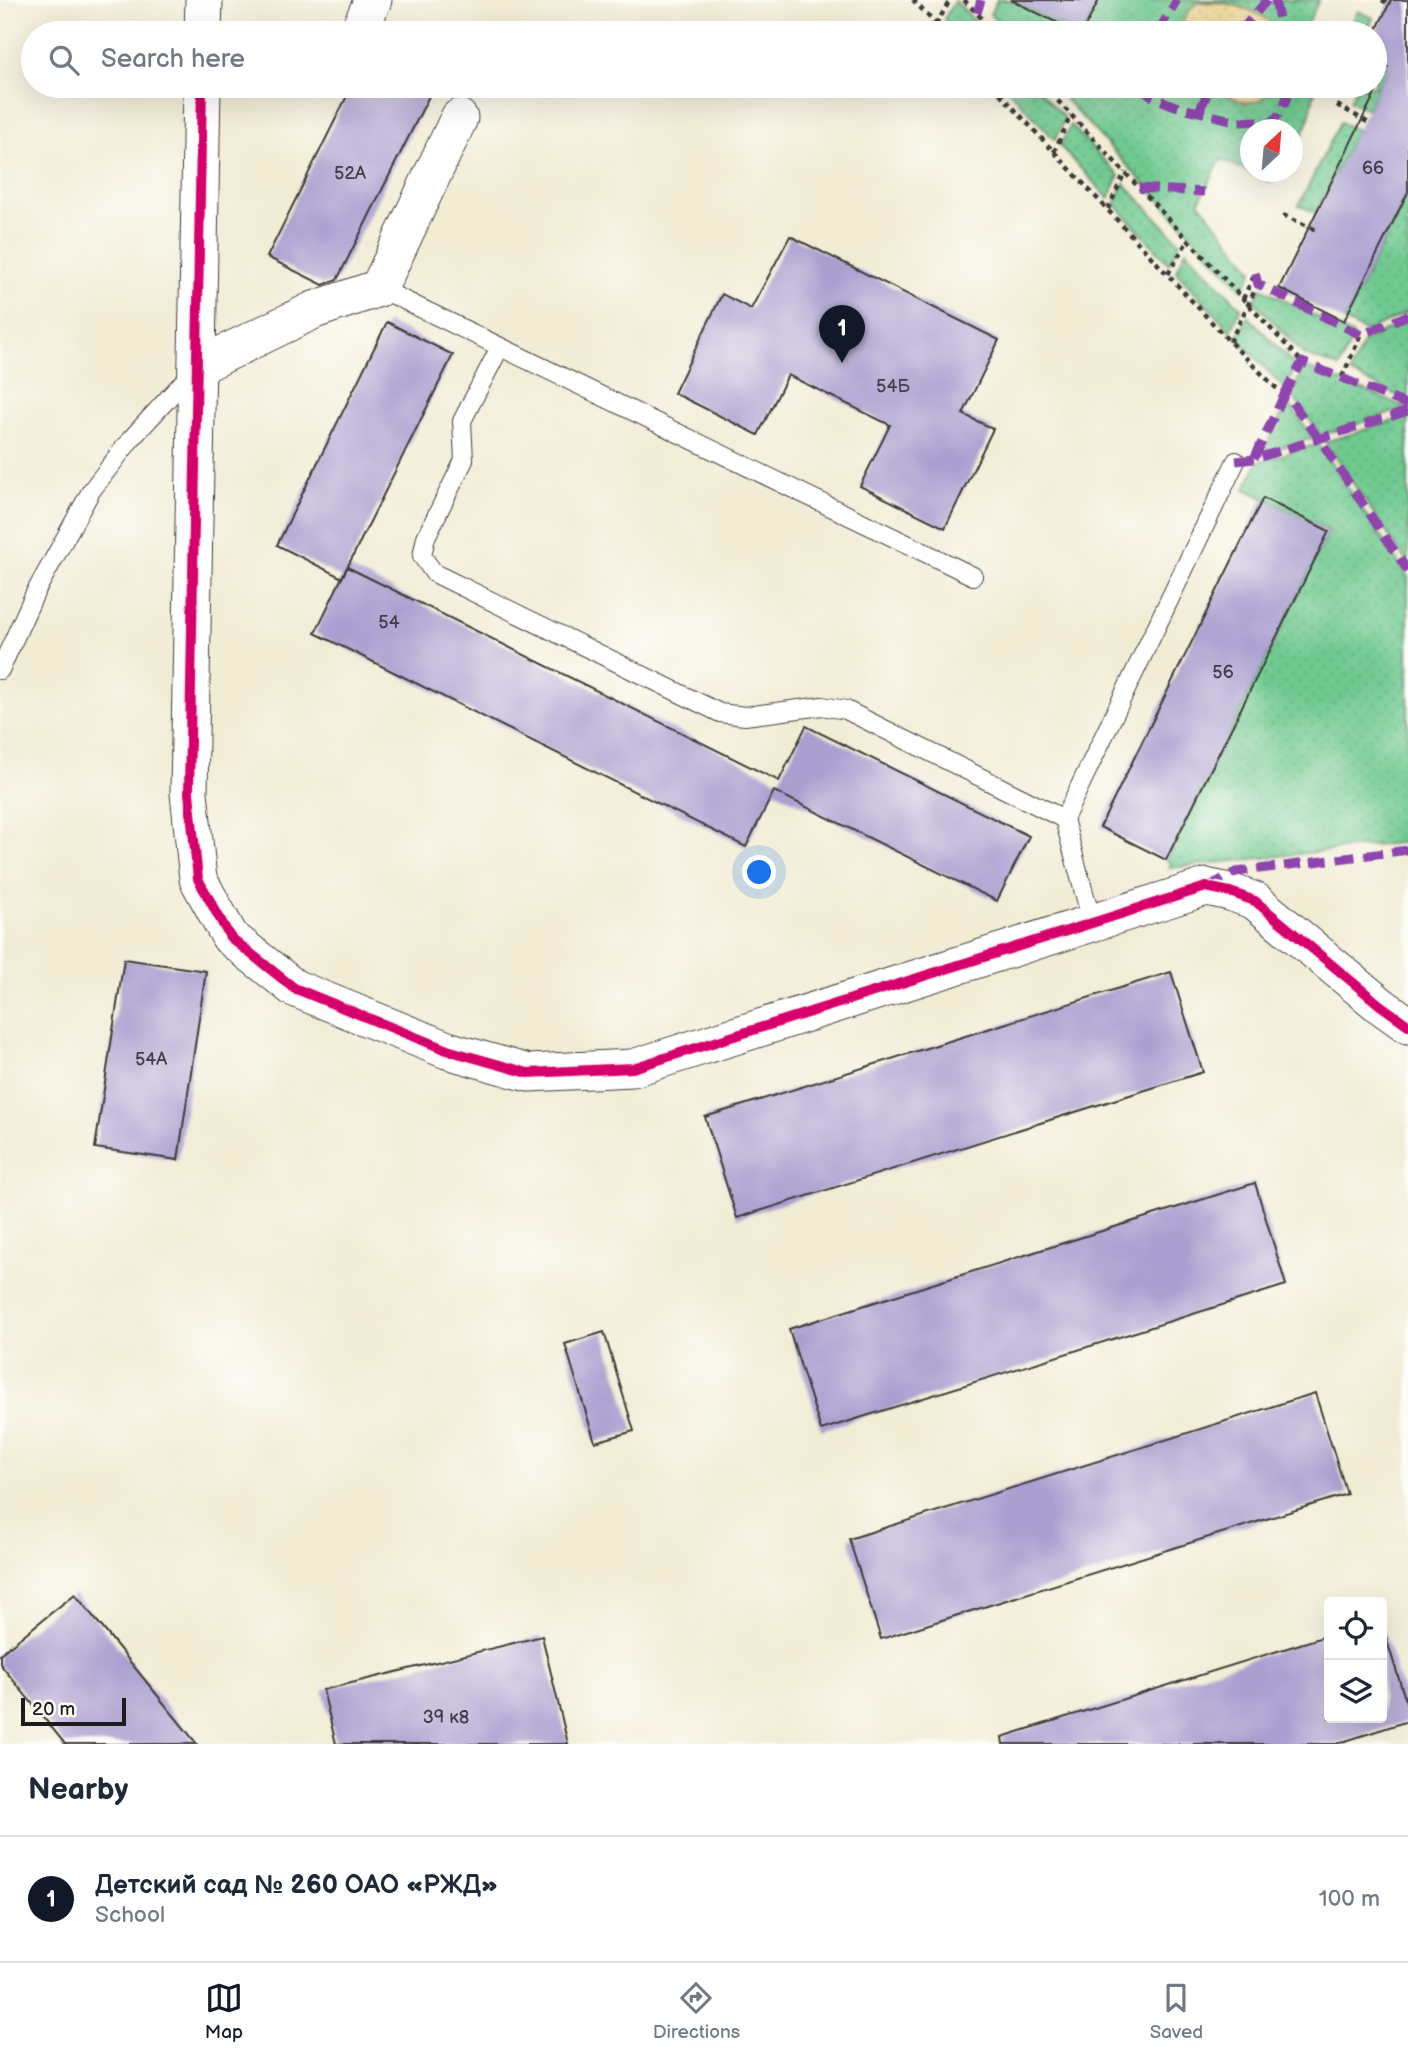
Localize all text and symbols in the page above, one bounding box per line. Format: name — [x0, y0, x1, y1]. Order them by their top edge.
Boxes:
search box — [21, 21, 1387, 98]
icon: search — [45, 41, 83, 79]
text: Search here — [101, 44, 245, 75]
north arrow — [1240, 119, 1303, 182]
house number: 66 — [1362, 158, 1384, 179]
house number: 52А — [334, 163, 366, 184]
pin: 1 — [819, 305, 865, 363]
house number: 54Б — [876, 376, 910, 397]
house number: 54 — [378, 612, 400, 633]
house number: 56 — [1212, 662, 1234, 683]
your location — [742, 855, 776, 889]
house number: 54А — [135, 1049, 167, 1070]
map controls — [1324, 1597, 1387, 1723]
button: locate — [1324, 1597, 1387, 1660]
button: layers — [1324, 1660, 1387, 1723]
scale bar — [21, 1695, 126, 1727]
text: 20 m — [32, 1698, 75, 1721]
house number: 39 к8 — [423, 1707, 469, 1728]
text: Nearby — [28, 1772, 128, 1808]
text: Детский сад № 260 ОАО «РЖД» — [95, 1870, 498, 1901]
text: 1 — [46, 1885, 56, 1913]
text: 100 m — [1319, 1885, 1380, 1913]
text: School — [95, 1901, 165, 1929]
tab: Map — [205, 1979, 243, 2044]
tab: Directions — [653, 1979, 740, 2044]
tab: Saved — [1150, 1979, 1203, 2044]

